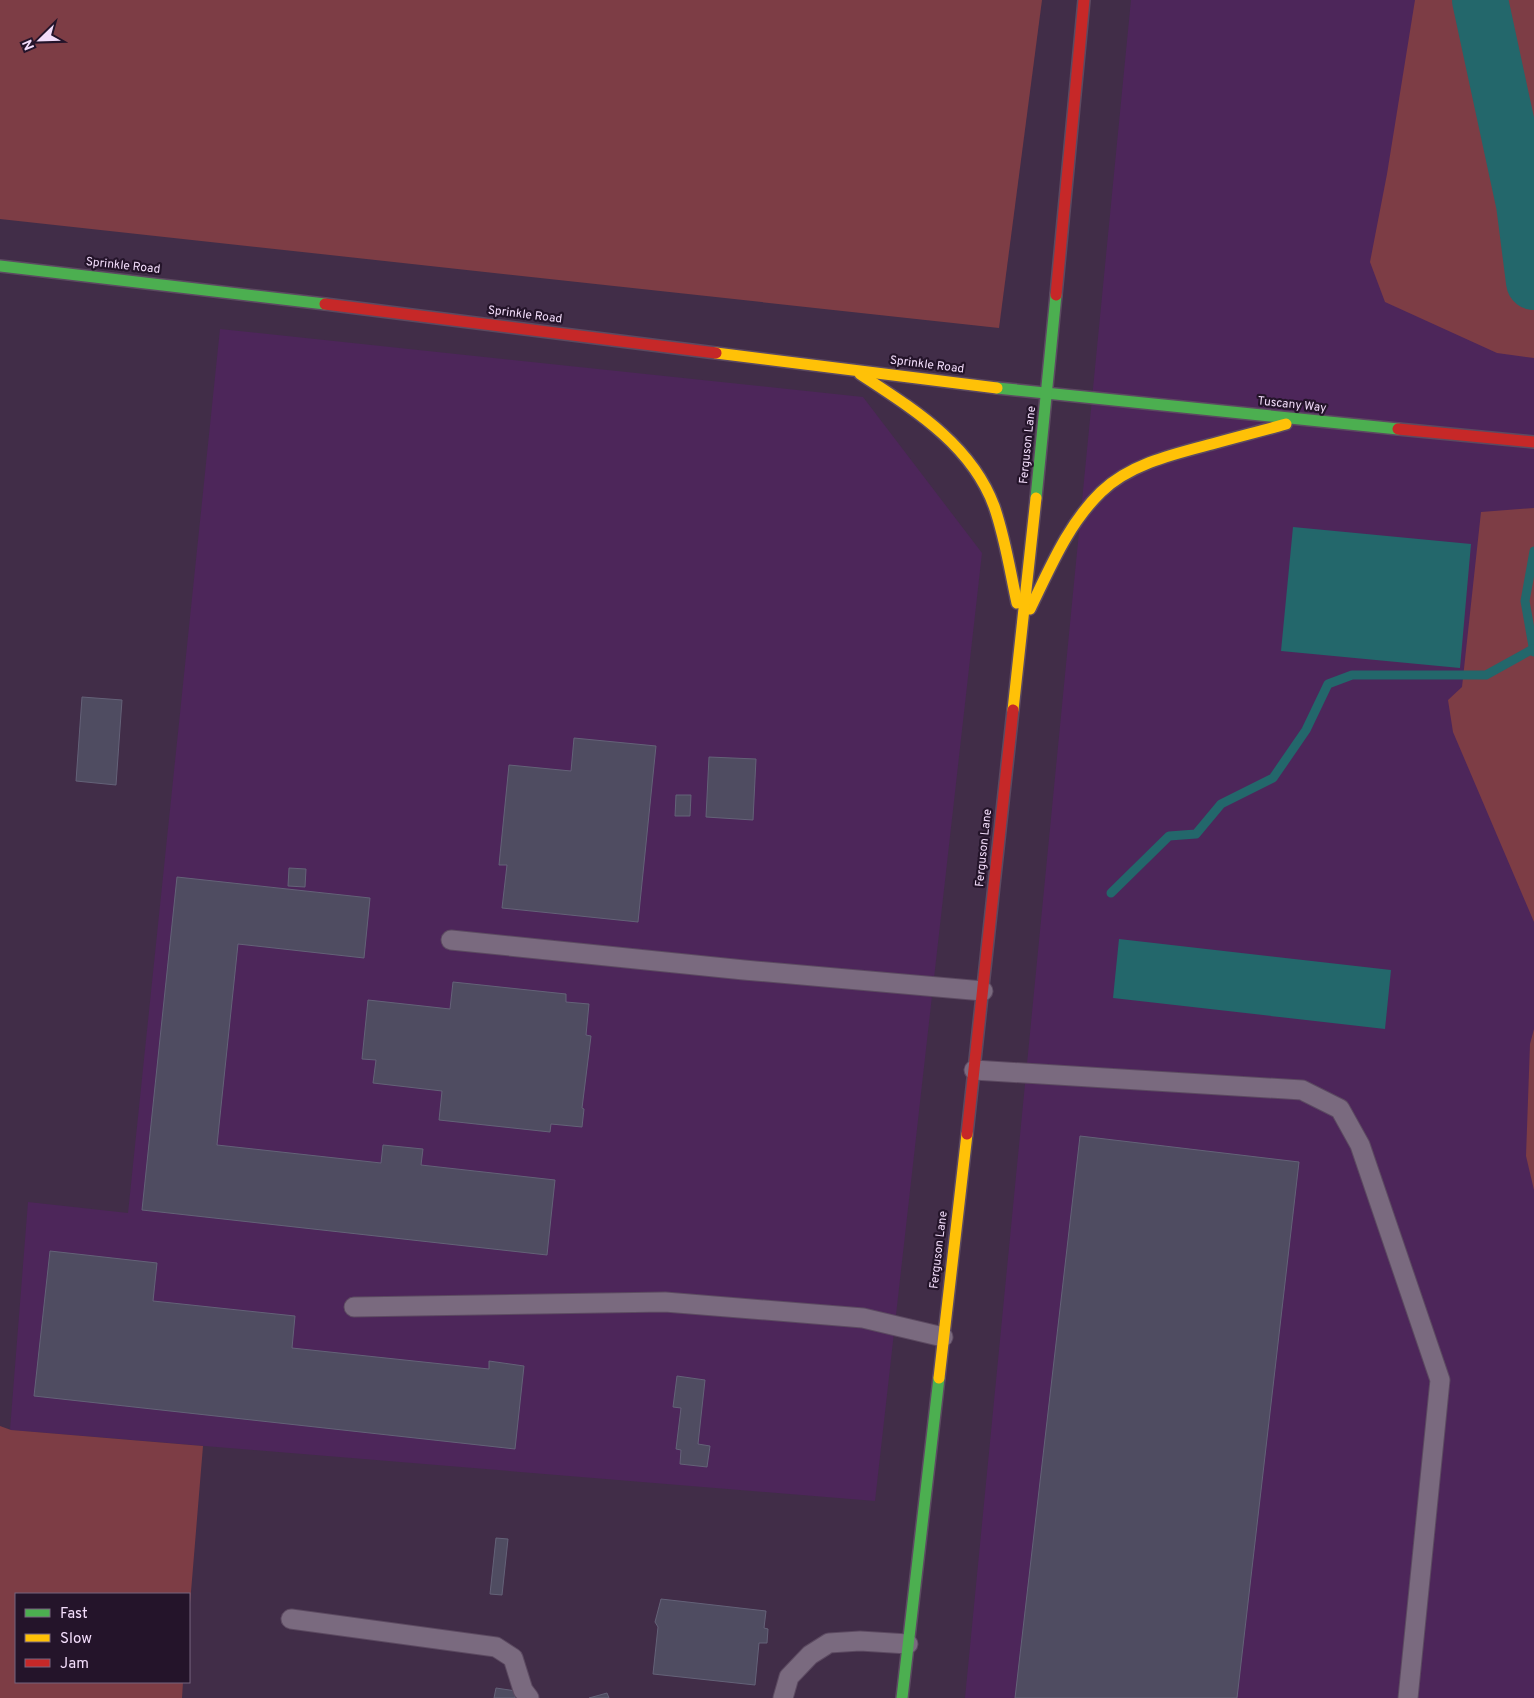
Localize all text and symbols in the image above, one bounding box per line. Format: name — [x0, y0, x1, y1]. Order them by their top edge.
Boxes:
north arrow — [15, 15, 65, 65]
text: N — [20, 37, 39, 52]
street label: Sprinkle Road — [85, 254, 161, 278]
street label: Sprinkle Road — [487, 302, 563, 328]
street label: Sprinkle Road — [889, 352, 965, 378]
street label: Tuscany Way — [1257, 393, 1327, 417]
street label: Ferguson Lane — [1016, 405, 1040, 485]
street label: Ferguson Lane — [972, 808, 996, 888]
street label: Ferguson Lane — [926, 1210, 952, 1290]
legend — [15, 1593, 190, 1683]
text: Fast — [60, 1605, 88, 1624]
text: Slow — [60, 1630, 92, 1649]
text: Jam — [60, 1655, 89, 1674]

